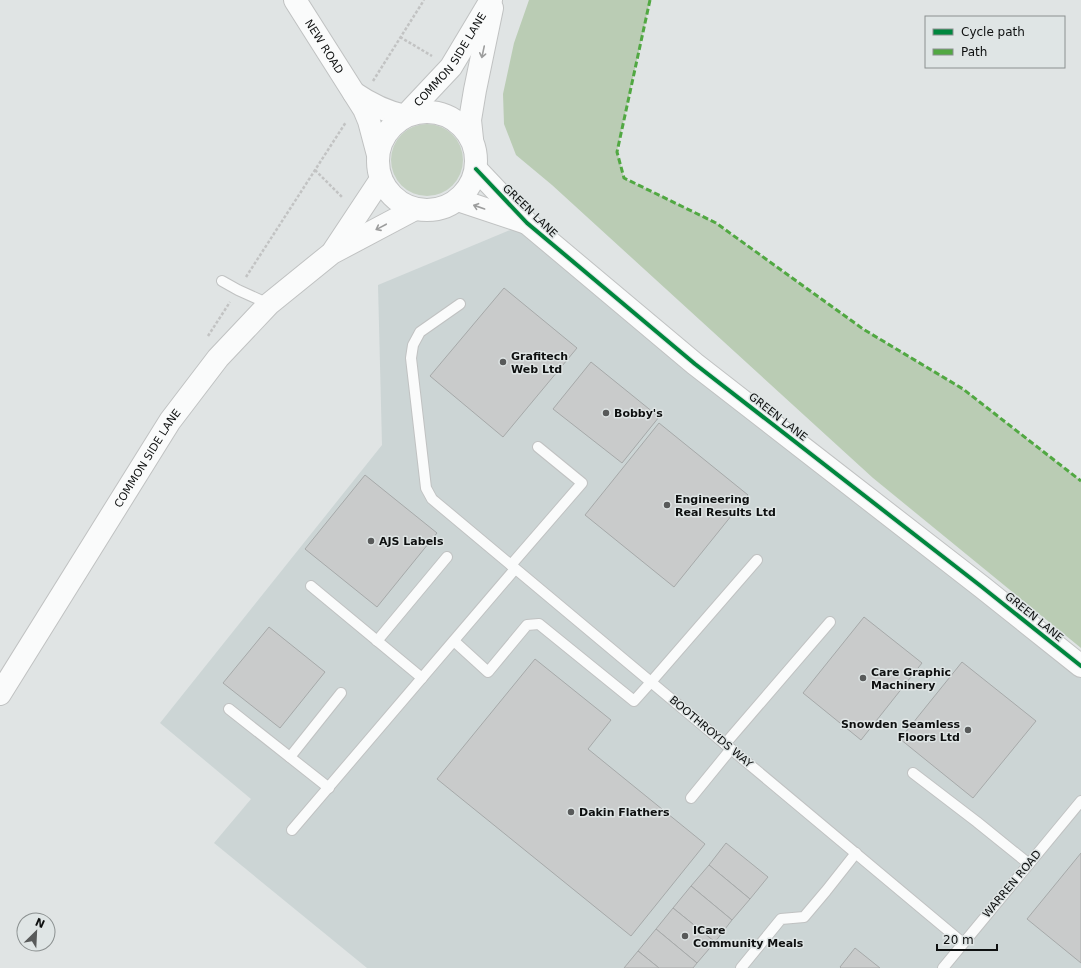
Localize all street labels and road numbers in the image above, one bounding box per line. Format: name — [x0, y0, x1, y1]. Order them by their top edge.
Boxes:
street label: COMMON SIDE LANE — [411, 10, 489, 109]
street label: NEW ROAD — [302, 17, 346, 76]
street label: GREEN LANE — [500, 182, 560, 240]
street label: GREEN LANE — [746, 390, 810, 444]
street label: COMMON SIDE LANE — [111, 406, 183, 510]
street label: GREEN LANE — [1002, 590, 1066, 644]
street label: BOOTHROYDS WAY — [667, 693, 755, 771]
street label: WARREN ROAD — [980, 848, 1044, 920]

